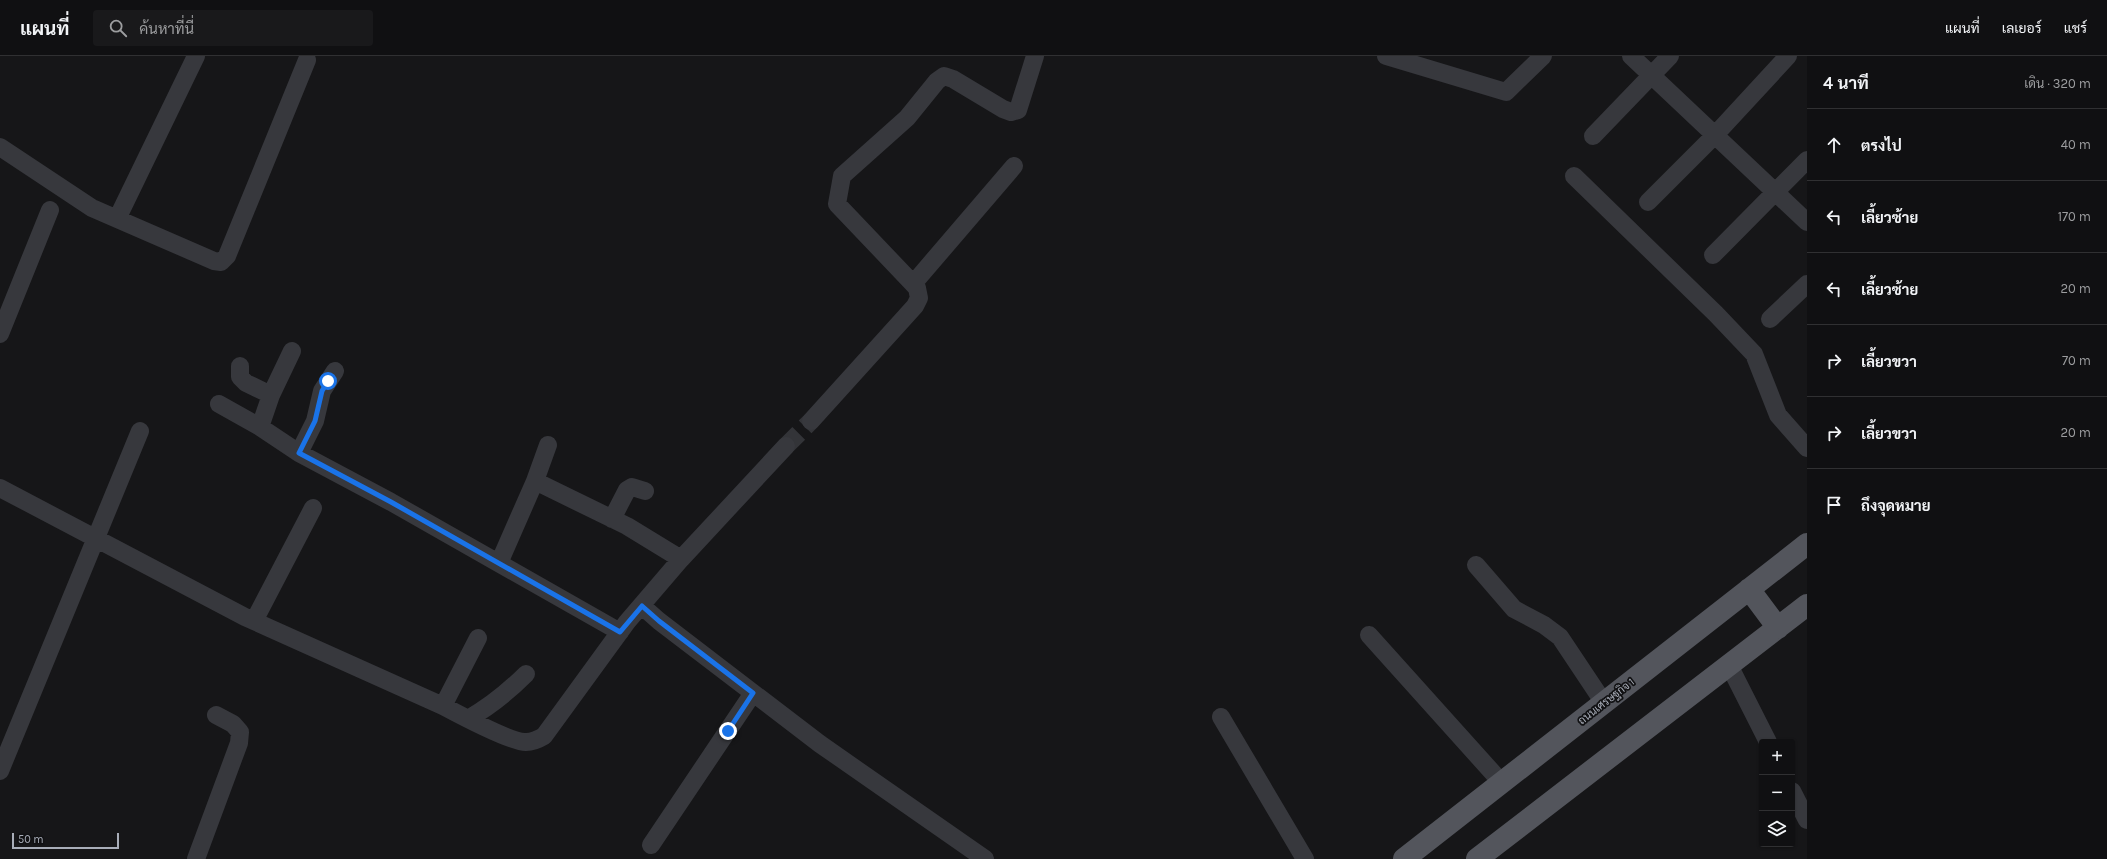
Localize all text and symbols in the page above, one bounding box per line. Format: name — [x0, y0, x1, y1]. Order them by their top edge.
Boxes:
search box — [93, 10, 373, 46]
icon: search — [107, 17, 129, 39]
text: แผนที่ — [20, 18, 69, 40]
text: ค้นหาที่นี่ — [139, 20, 194, 38]
text: แผนที่ — [1945, 20, 1980, 37]
text: เลเยอร์ — [2002, 20, 2042, 37]
text: แชร์ — [2064, 20, 2087, 37]
text: 4 นาที — [1823, 73, 1869, 93]
text: เดิน · 320 m — [2024, 76, 2091, 91]
icon: ahead — [1823, 134, 1845, 156]
text: ตรงไป — [1861, 137, 1902, 155]
text: 40 m — [2061, 137, 2091, 152]
icon: left — [1823, 206, 1845, 228]
text: เลี้ยวซ้าย — [1861, 209, 1918, 227]
text: 170 m — [2058, 209, 2091, 224]
icon: left — [1823, 278, 1845, 300]
text: เลี้ยวซ้าย — [1861, 281, 1918, 299]
text: 20 m — [2061, 281, 2091, 296]
icon: right — [1823, 350, 1845, 372]
text: เลี้ยวขวา — [1861, 353, 1917, 371]
text: 70 m — [2062, 353, 2091, 368]
route start — [319, 372, 337, 390]
icon: right — [1823, 422, 1845, 444]
text: เลี้ยวขวา — [1861, 425, 1917, 443]
text: 20 m — [2061, 425, 2091, 440]
icon: arrive — [1823, 494, 1845, 516]
text: ถึงจุดหมาย — [1861, 497, 1931, 515]
street label: ถนนเศรษฐกิจ 1 — [1576, 675, 1638, 728]
route end — [719, 722, 737, 740]
map controls — [1759, 739, 1795, 847]
button: + — [1759, 739, 1795, 775]
button: − — [1759, 775, 1795, 811]
button: layers — [1759, 811, 1795, 847]
scale bar — [12, 831, 119, 850]
text: 50 m — [18, 833, 44, 846]

